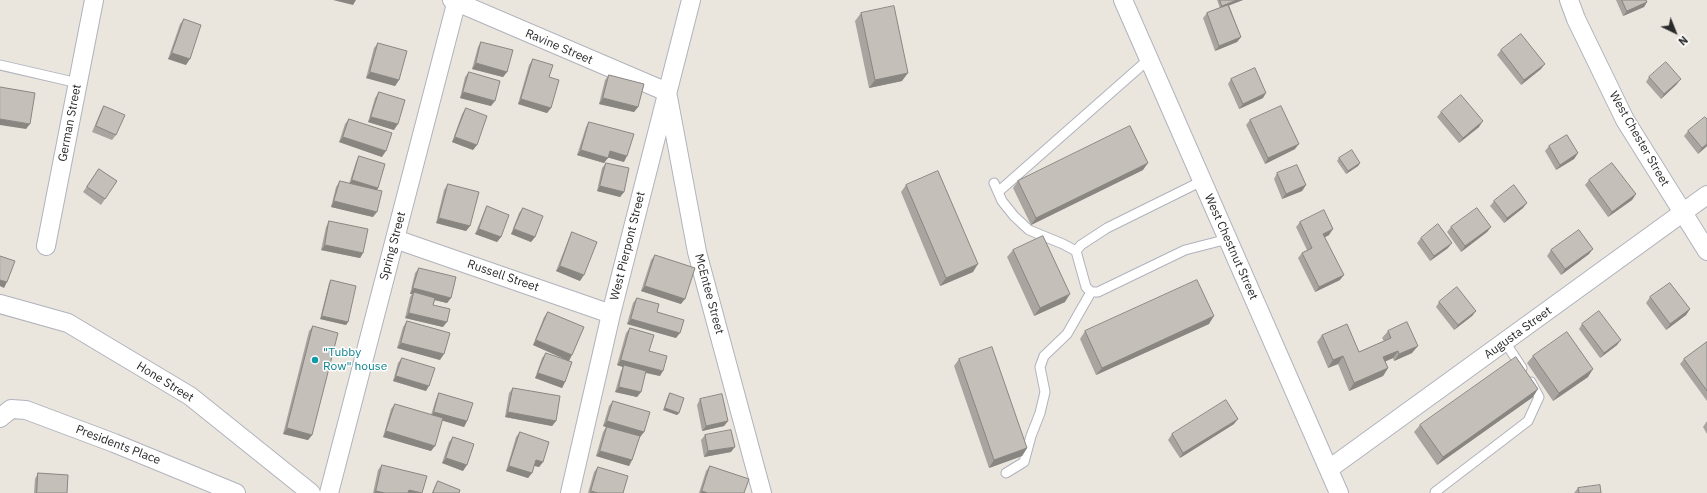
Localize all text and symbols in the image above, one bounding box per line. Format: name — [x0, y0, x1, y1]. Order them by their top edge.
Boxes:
north arrow — [1655, 12, 1695, 52]
street label: Ravine Street — [523, 26, 595, 68]
text: N — [1675, 33, 1691, 49]
street label: German Street — [55, 83, 85, 163]
street label: West Chester Street — [1606, 89, 1672, 189]
street label: West Pierpont Street — [608, 190, 648, 302]
street label: West Chestnut Street — [1201, 192, 1261, 302]
street label: Spring Street — [377, 210, 409, 282]
street label: McEntee Street — [691, 252, 727, 336]
street label: Russell Street — [465, 257, 541, 295]
street label: Augusta Street — [1482, 304, 1554, 362]
place label: "Tubby Row" house — [323, 346, 387, 374]
marker: "Tubby Row" house — [310, 355, 320, 365]
street label: Hone Street — [134, 359, 196, 405]
street label: Presidents Place — [74, 422, 162, 468]

